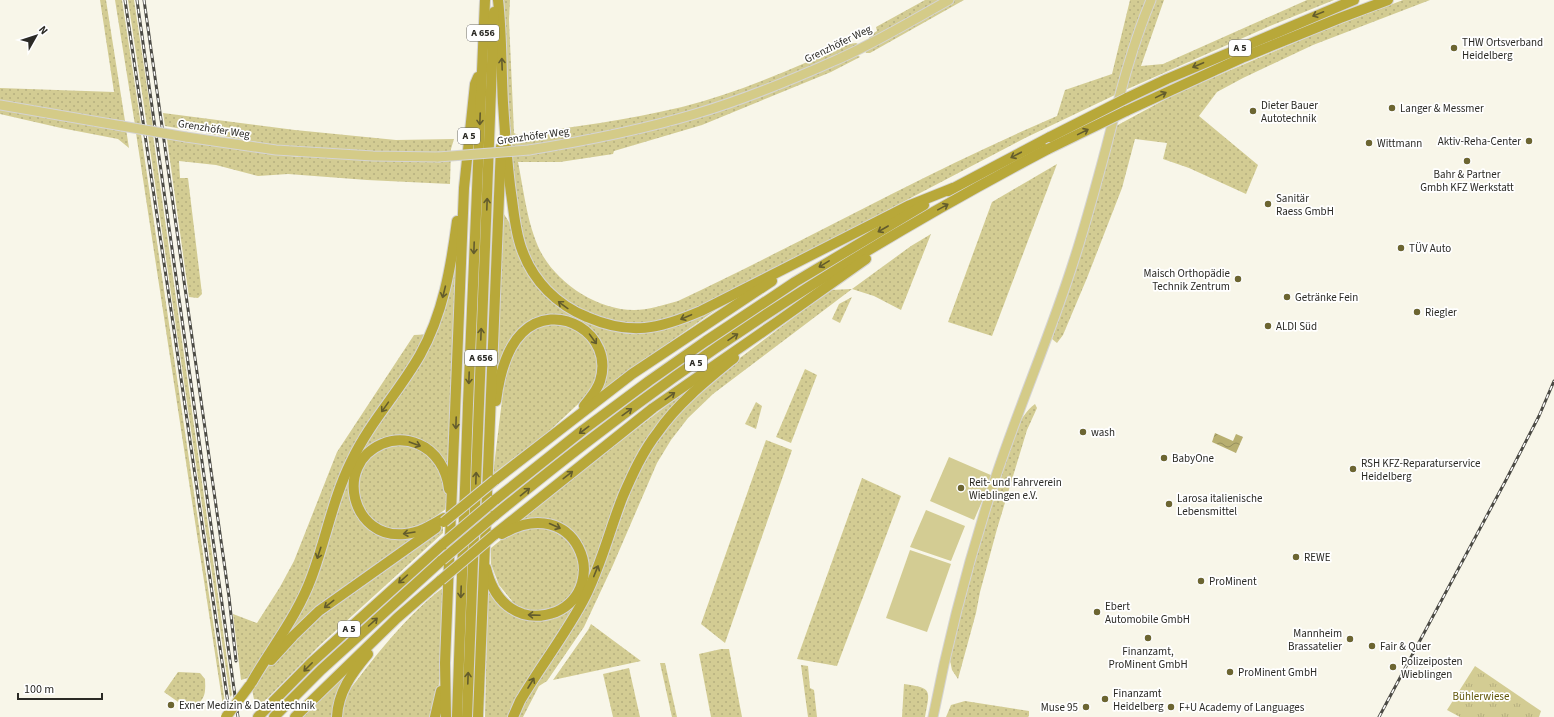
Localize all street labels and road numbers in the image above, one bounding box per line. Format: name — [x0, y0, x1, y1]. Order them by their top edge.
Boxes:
street label: Grenzhöfer Weg — [802, 21, 874, 67]
road number: A 656 — [467, 25, 499, 41]
road number: A 5 — [1229, 40, 1251, 56]
street label: Grenzhöfer Weg — [177, 116, 252, 142]
street label: Grenzhöfer Weg — [496, 123, 570, 148]
road number: A 5 — [458, 128, 480, 144]
road number: A 656 — [465, 350, 497, 366]
road number: A 5 — [685, 355, 707, 371]
road number: A 5 — [338, 621, 360, 637]

